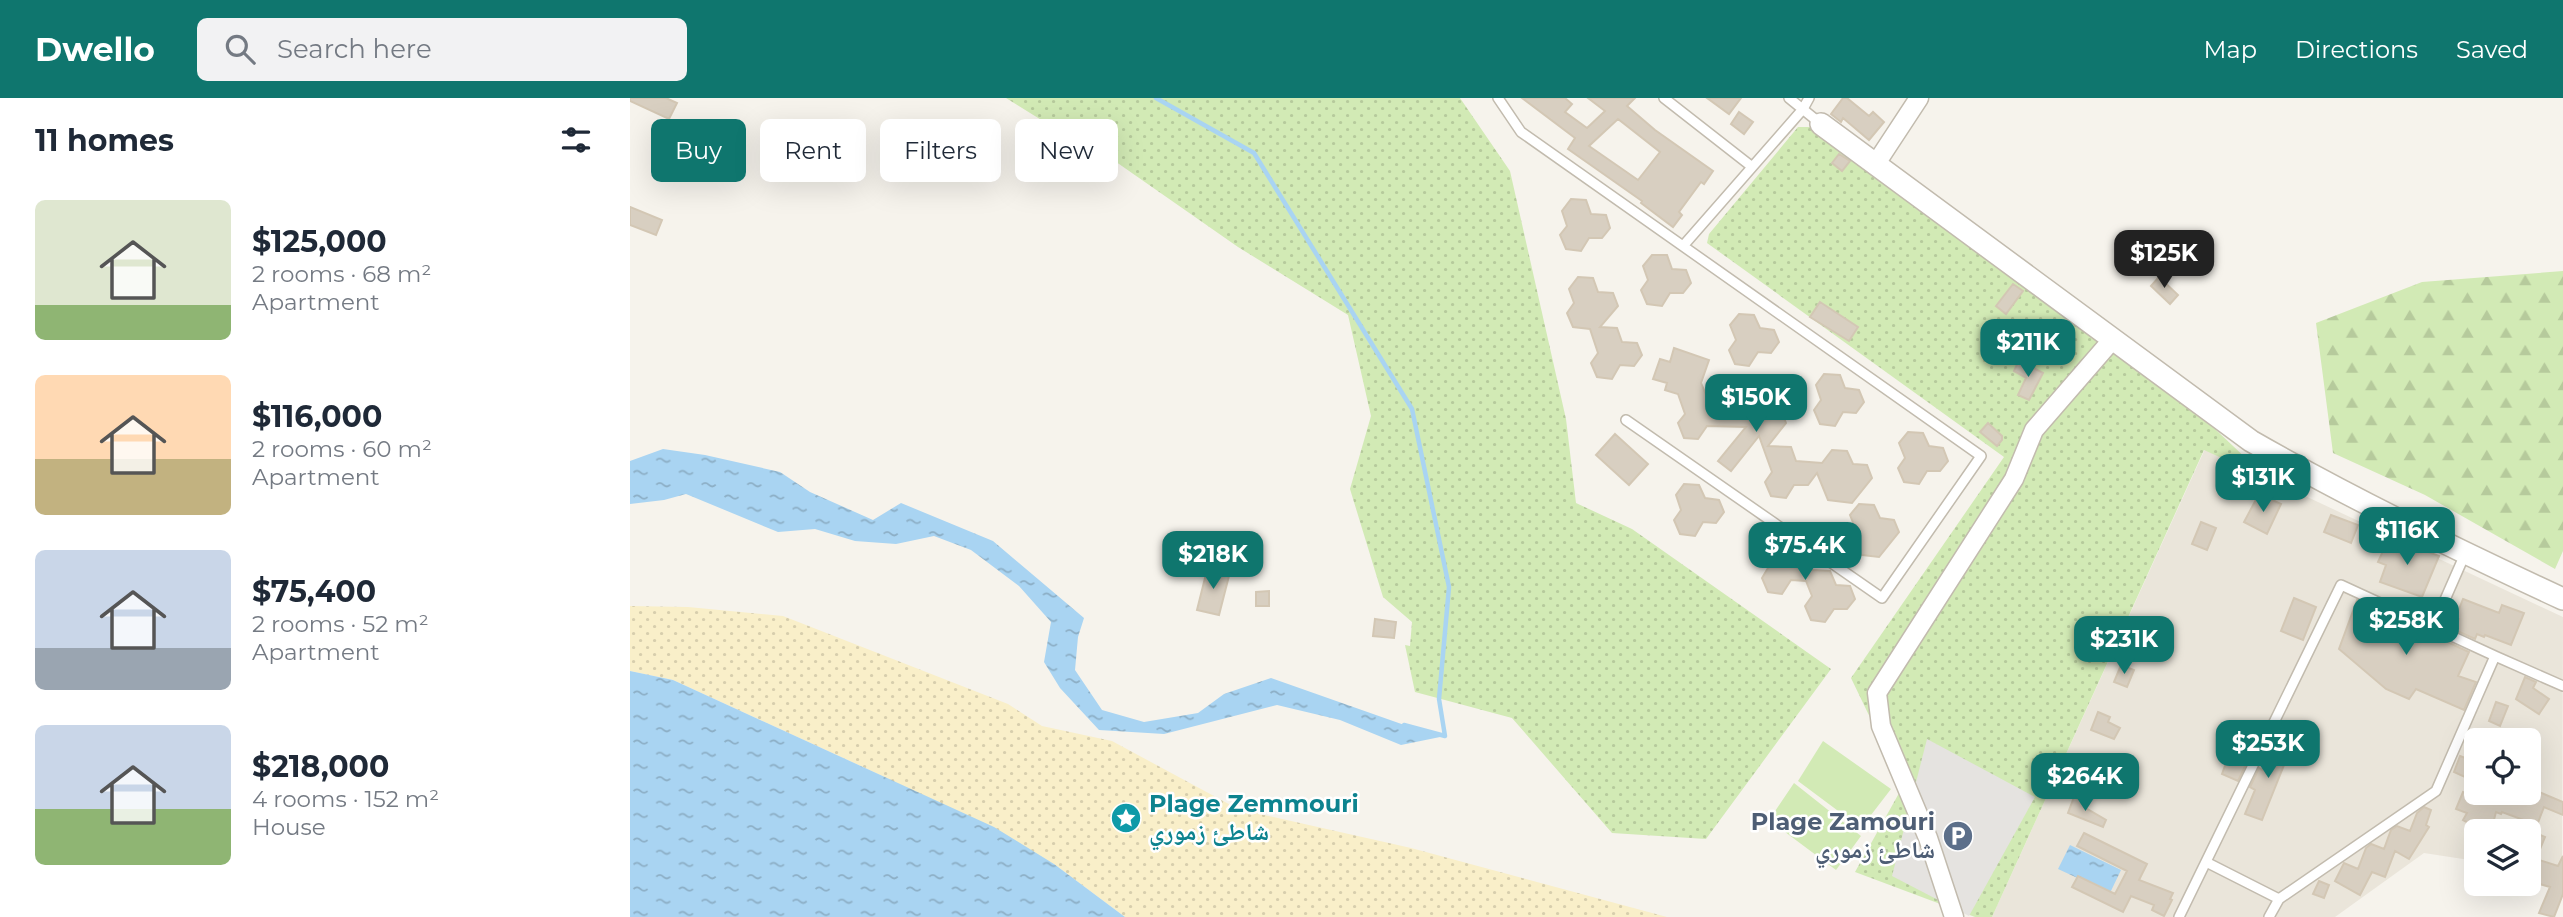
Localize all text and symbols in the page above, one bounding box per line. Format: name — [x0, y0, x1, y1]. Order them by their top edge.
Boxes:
search box — [197, 18, 687, 81]
text: Dwello — [35, 29, 155, 69]
icon: search — [221, 30, 259, 68]
text: Search here — [277, 33, 432, 65]
text: Map — [2204, 35, 2257, 64]
text: Directions — [2295, 35, 2418, 64]
text: Saved — [2456, 35, 2528, 64]
chip: Buy — [651, 119, 746, 182]
chip: Rent — [760, 119, 866, 182]
chip: Filters — [880, 119, 1001, 182]
chip: New — [1015, 119, 1118, 182]
icon: filters — [557, 121, 595, 159]
text: 11 homes — [35, 122, 174, 159]
text: $125,000 — [252, 223, 387, 260]
icon: home — [91, 228, 175, 312]
pin: $125K — [2115, 230, 2213, 290]
text: $125K — [2130, 239, 2198, 267]
text: 2 rooms · 68 m² — [252, 260, 431, 288]
text: Apartment — [252, 288, 380, 316]
pin: $211K — [1979, 320, 2077, 379]
text: $211K — [1996, 328, 2060, 356]
pin: $150K — [1707, 374, 1805, 434]
text: $150K — [1721, 383, 1791, 411]
text: $116,000 — [252, 398, 382, 435]
icon: home — [91, 403, 175, 487]
text: 2 rooms · 60 m² — [252, 435, 432, 463]
pin: $131K — [2214, 454, 2312, 514]
text: Apartment — [252, 463, 380, 491]
text: $131K — [2231, 463, 2295, 491]
pin: $116K — [2358, 508, 2456, 567]
text: $116K — [2375, 516, 2439, 544]
pin: $75.4K — [1748, 522, 1862, 582]
text: $75.4K — [1765, 531, 1845, 559]
pin: $218K — [1164, 532, 1262, 591]
text: $218K — [1178, 540, 1248, 568]
text: $75,400 — [252, 573, 376, 610]
icon: home — [91, 578, 175, 662]
pin: $258K — [2357, 598, 2455, 657]
text: $258K — [2369, 606, 2443, 634]
text: 2 rooms · 52 m² — [252, 610, 429, 638]
pin: $231K — [2075, 616, 2173, 676]
text: $231K — [2090, 625, 2158, 653]
text: Apartment — [252, 638, 380, 666]
pin: $253K — [2219, 720, 2317, 780]
map controls — [2464, 728, 2541, 896]
button: locate — [2464, 728, 2541, 805]
text: $253K — [2232, 729, 2304, 757]
text: $218,000 — [252, 748, 389, 785]
icon: home — [91, 753, 175, 837]
pin: $264K — [2036, 754, 2134, 813]
text: $264K — [2047, 762, 2123, 790]
text: 4 rooms · 152 m² — [252, 785, 439, 813]
place label: Plage Zemmouri شاطئ زموري — [1149, 789, 1359, 851]
place icon: Plage Zemmouri شاطئ زموري — [1109, 801, 1143, 835]
place label: Plage Zamouri شاطئ زموري — [1751, 807, 1935, 869]
text: House — [252, 813, 326, 841]
parking icon: Plage Zamouri شاطئ زموري — [1941, 819, 1975, 853]
button: layers — [2464, 819, 2541, 896]

